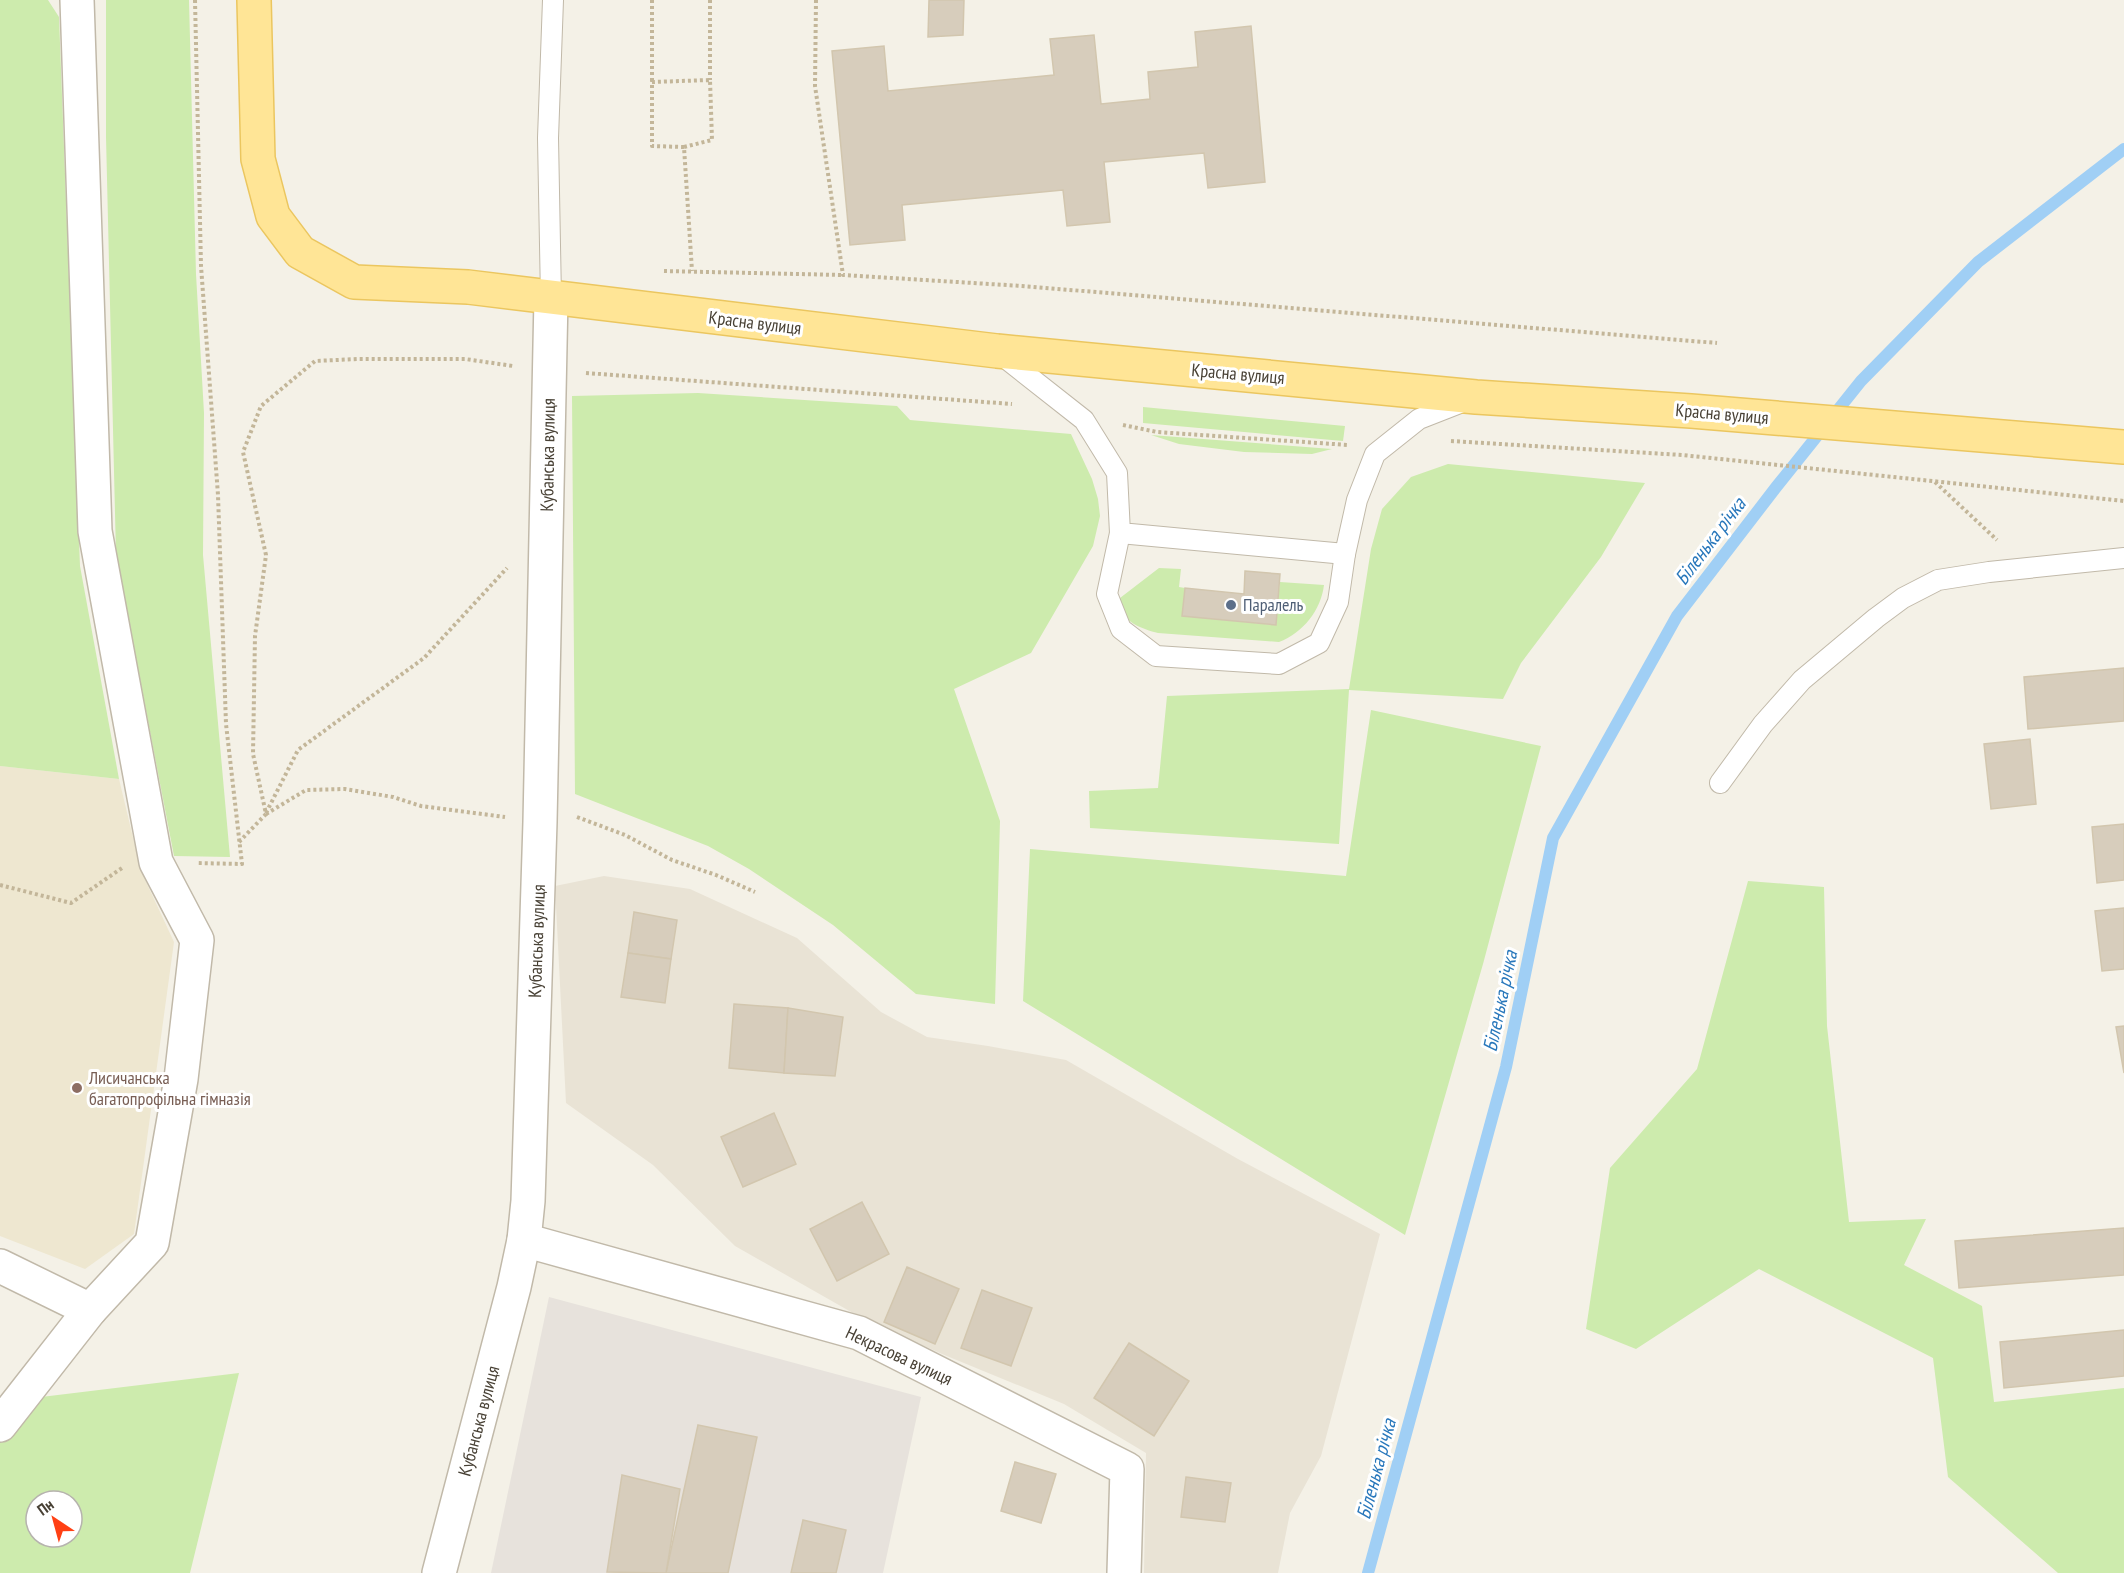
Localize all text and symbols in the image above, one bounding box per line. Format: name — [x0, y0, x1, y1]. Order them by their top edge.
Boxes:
street label: Красна вулиця — [707, 305, 803, 340]
street label: Красна вулиця — [1191, 358, 1285, 389]
street label: Кубанська вулиця — [535, 398, 560, 512]
street label: Красна вулиця — [1675, 398, 1769, 429]
water label: Біленька річка — [1669, 491, 1752, 590]
place label: Паралель — [1243, 593, 1303, 616]
marker: Паралель — [1224, 598, 1238, 612]
street label: Кубанська вулиця — [523, 884, 550, 998]
water label: Біленька річка — [1477, 947, 1524, 1054]
place label: Лисичанська багатопрофільна гімназія — [88, 1066, 251, 1110]
marker: Лисичанська багатопрофільна гімназія — [70, 1081, 84, 1095]
street label: Некрасова вулиця — [842, 1321, 956, 1390]
street label: Кубанська вулиця — [453, 1363, 504, 1479]
water label: Біленька річка — [1350, 1415, 1402, 1522]
north arrow — [24, 1489, 84, 1549]
text: Пн — [33, 1494, 57, 1520]

